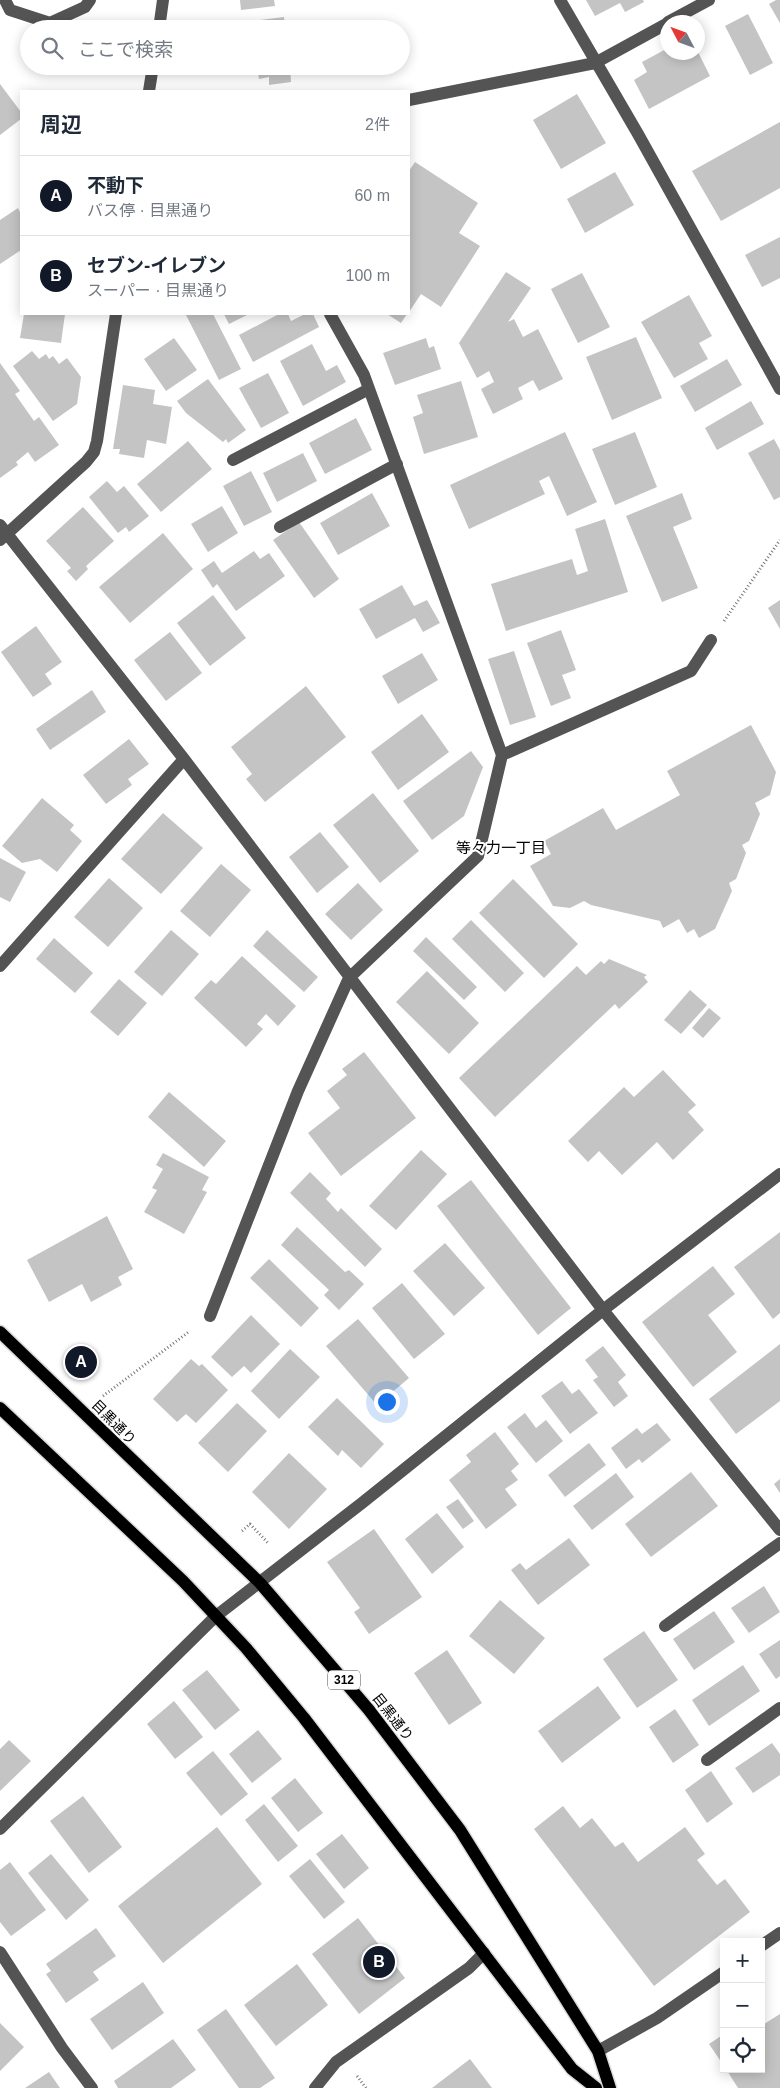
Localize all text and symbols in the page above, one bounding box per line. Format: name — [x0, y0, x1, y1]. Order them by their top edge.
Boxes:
north arrow — [660, 15, 705, 60]
search box — [20, 20, 410, 75]
icon: search — [38, 34, 66, 62]
text: ここで検索 — [78, 39, 173, 60]
text: 周辺 — [40, 113, 82, 136]
text: 2件 — [365, 116, 390, 133]
text: 不動下 — [87, 175, 144, 196]
text: A — [50, 187, 62, 204]
text: 60 m — [354, 187, 390, 204]
text: バス停 · 目黒通り — [87, 202, 213, 219]
text: セブン-イレブン — [87, 255, 226, 276]
text: B — [50, 267, 62, 284]
text: 100 m — [346, 267, 390, 284]
text: スーパー · 目黒通り — [87, 282, 229, 299]
district label: 等々力一丁目 — [456, 839, 546, 856]
pin: A — [65, 1343, 97, 1381]
your location — [374, 1389, 400, 1415]
street label: 目黒通り — [89, 1397, 139, 1447]
road number: 312 — [328, 1670, 360, 1690]
street label: 目黒通り — [369, 1690, 417, 1744]
map controls — [720, 1938, 765, 2073]
button: + — [720, 1938, 765, 1983]
pin: B — [363, 1943, 395, 1981]
button: − — [720, 1983, 765, 2028]
button: locate — [720, 2028, 765, 2073]

